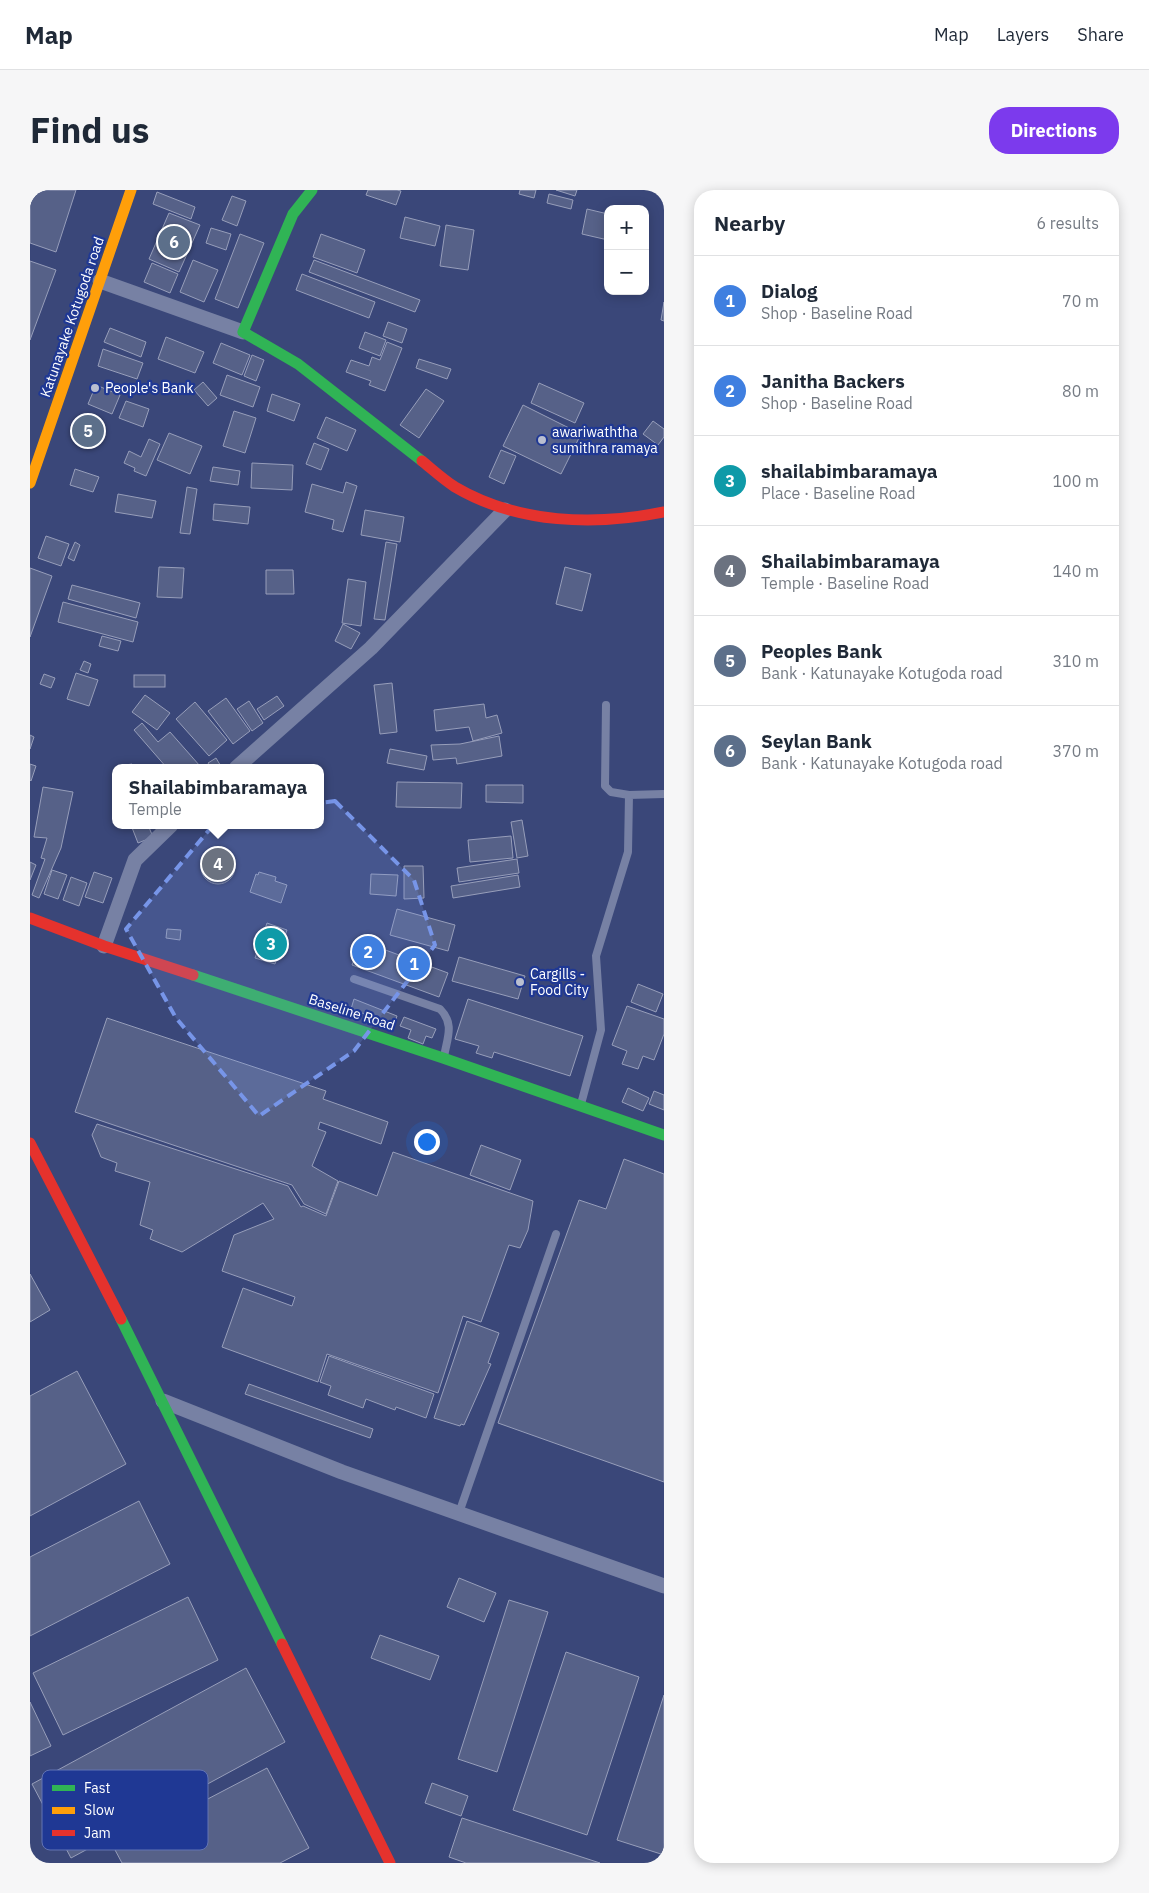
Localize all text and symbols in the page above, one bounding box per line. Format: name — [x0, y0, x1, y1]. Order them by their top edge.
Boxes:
text: Map — [25, 19, 73, 51]
text: Map — [934, 23, 969, 46]
text: Layers — [997, 23, 1049, 46]
text: Share — [1077, 23, 1124, 46]
text: Find us — [30, 107, 149, 153]
button: Directions — [989, 107, 1119, 154]
map controls — [604, 205, 649, 295]
button: + — [604, 205, 649, 250]
text: Nearby — [714, 209, 785, 237]
text: 6 results — [1036, 213, 1099, 233]
pin: 6 — [158, 223, 190, 261]
street label: Katunayake Kotugoda road — [36, 234, 108, 400]
button: − — [604, 250, 649, 295]
text: Dialog — [761, 279, 817, 303]
text: 1 — [725, 291, 735, 311]
text: 70 m — [1062, 291, 1099, 311]
text: Shop · Baseline Road — [761, 303, 913, 323]
text: Janitha Backers — [761, 369, 905, 393]
place label: People's Bank — [105, 379, 194, 397]
text: 2 — [725, 381, 735, 401]
text: 80 m — [1062, 381, 1099, 401]
marker: People's Bank — [89, 382, 101, 394]
text: Shop · Baseline Road — [761, 393, 913, 413]
pin: 5 — [72, 412, 104, 450]
place label: awariwaththa sumithra ramaya — [552, 423, 658, 457]
marker: awariwaththa sumithra ramaya — [536, 434, 548, 446]
text: shailabimbaramaya — [761, 459, 938, 483]
text: 3 — [725, 471, 735, 491]
text: 100 m — [1052, 471, 1099, 491]
text: Place · Baseline Road — [761, 483, 915, 503]
text: Shailabimbaramaya — [761, 549, 940, 573]
text: 4 — [725, 561, 735, 581]
text: 140 m — [1052, 561, 1099, 581]
text: Temple · Baseline Road — [761, 573, 929, 593]
text: Peoples Bank — [761, 639, 882, 663]
text: 5 — [725, 651, 735, 671]
text: 310 m — [1052, 651, 1099, 671]
text: Bank · Katunayake Kotugoda road — [761, 663, 1003, 683]
text: Seylan Bank — [761, 729, 872, 753]
text: 6 — [725, 741, 735, 761]
text: 370 m — [1052, 741, 1099, 761]
text: Bank · Katunayake Kotugoda road — [761, 753, 1003, 773]
popup — [112, 764, 324, 829]
text: Shailabimbaramaya — [129, 775, 307, 799]
text: Temple — [129, 799, 182, 819]
pin: 4 — [202, 845, 234, 883]
pin: 3 — [255, 925, 287, 963]
pin: 2 — [352, 933, 384, 971]
pin: 1 — [398, 945, 430, 983]
place label: Cargills - Food City — [530, 965, 589, 999]
marker: Cargills - Food City — [514, 976, 526, 988]
street label: Baseline Road — [307, 990, 397, 1034]
your location — [414, 1129, 440, 1155]
legend — [42, 1770, 208, 1850]
text: Fast — [84, 1779, 110, 1797]
text: Slow — [84, 1801, 115, 1819]
text: Jam — [84, 1824, 111, 1842]

